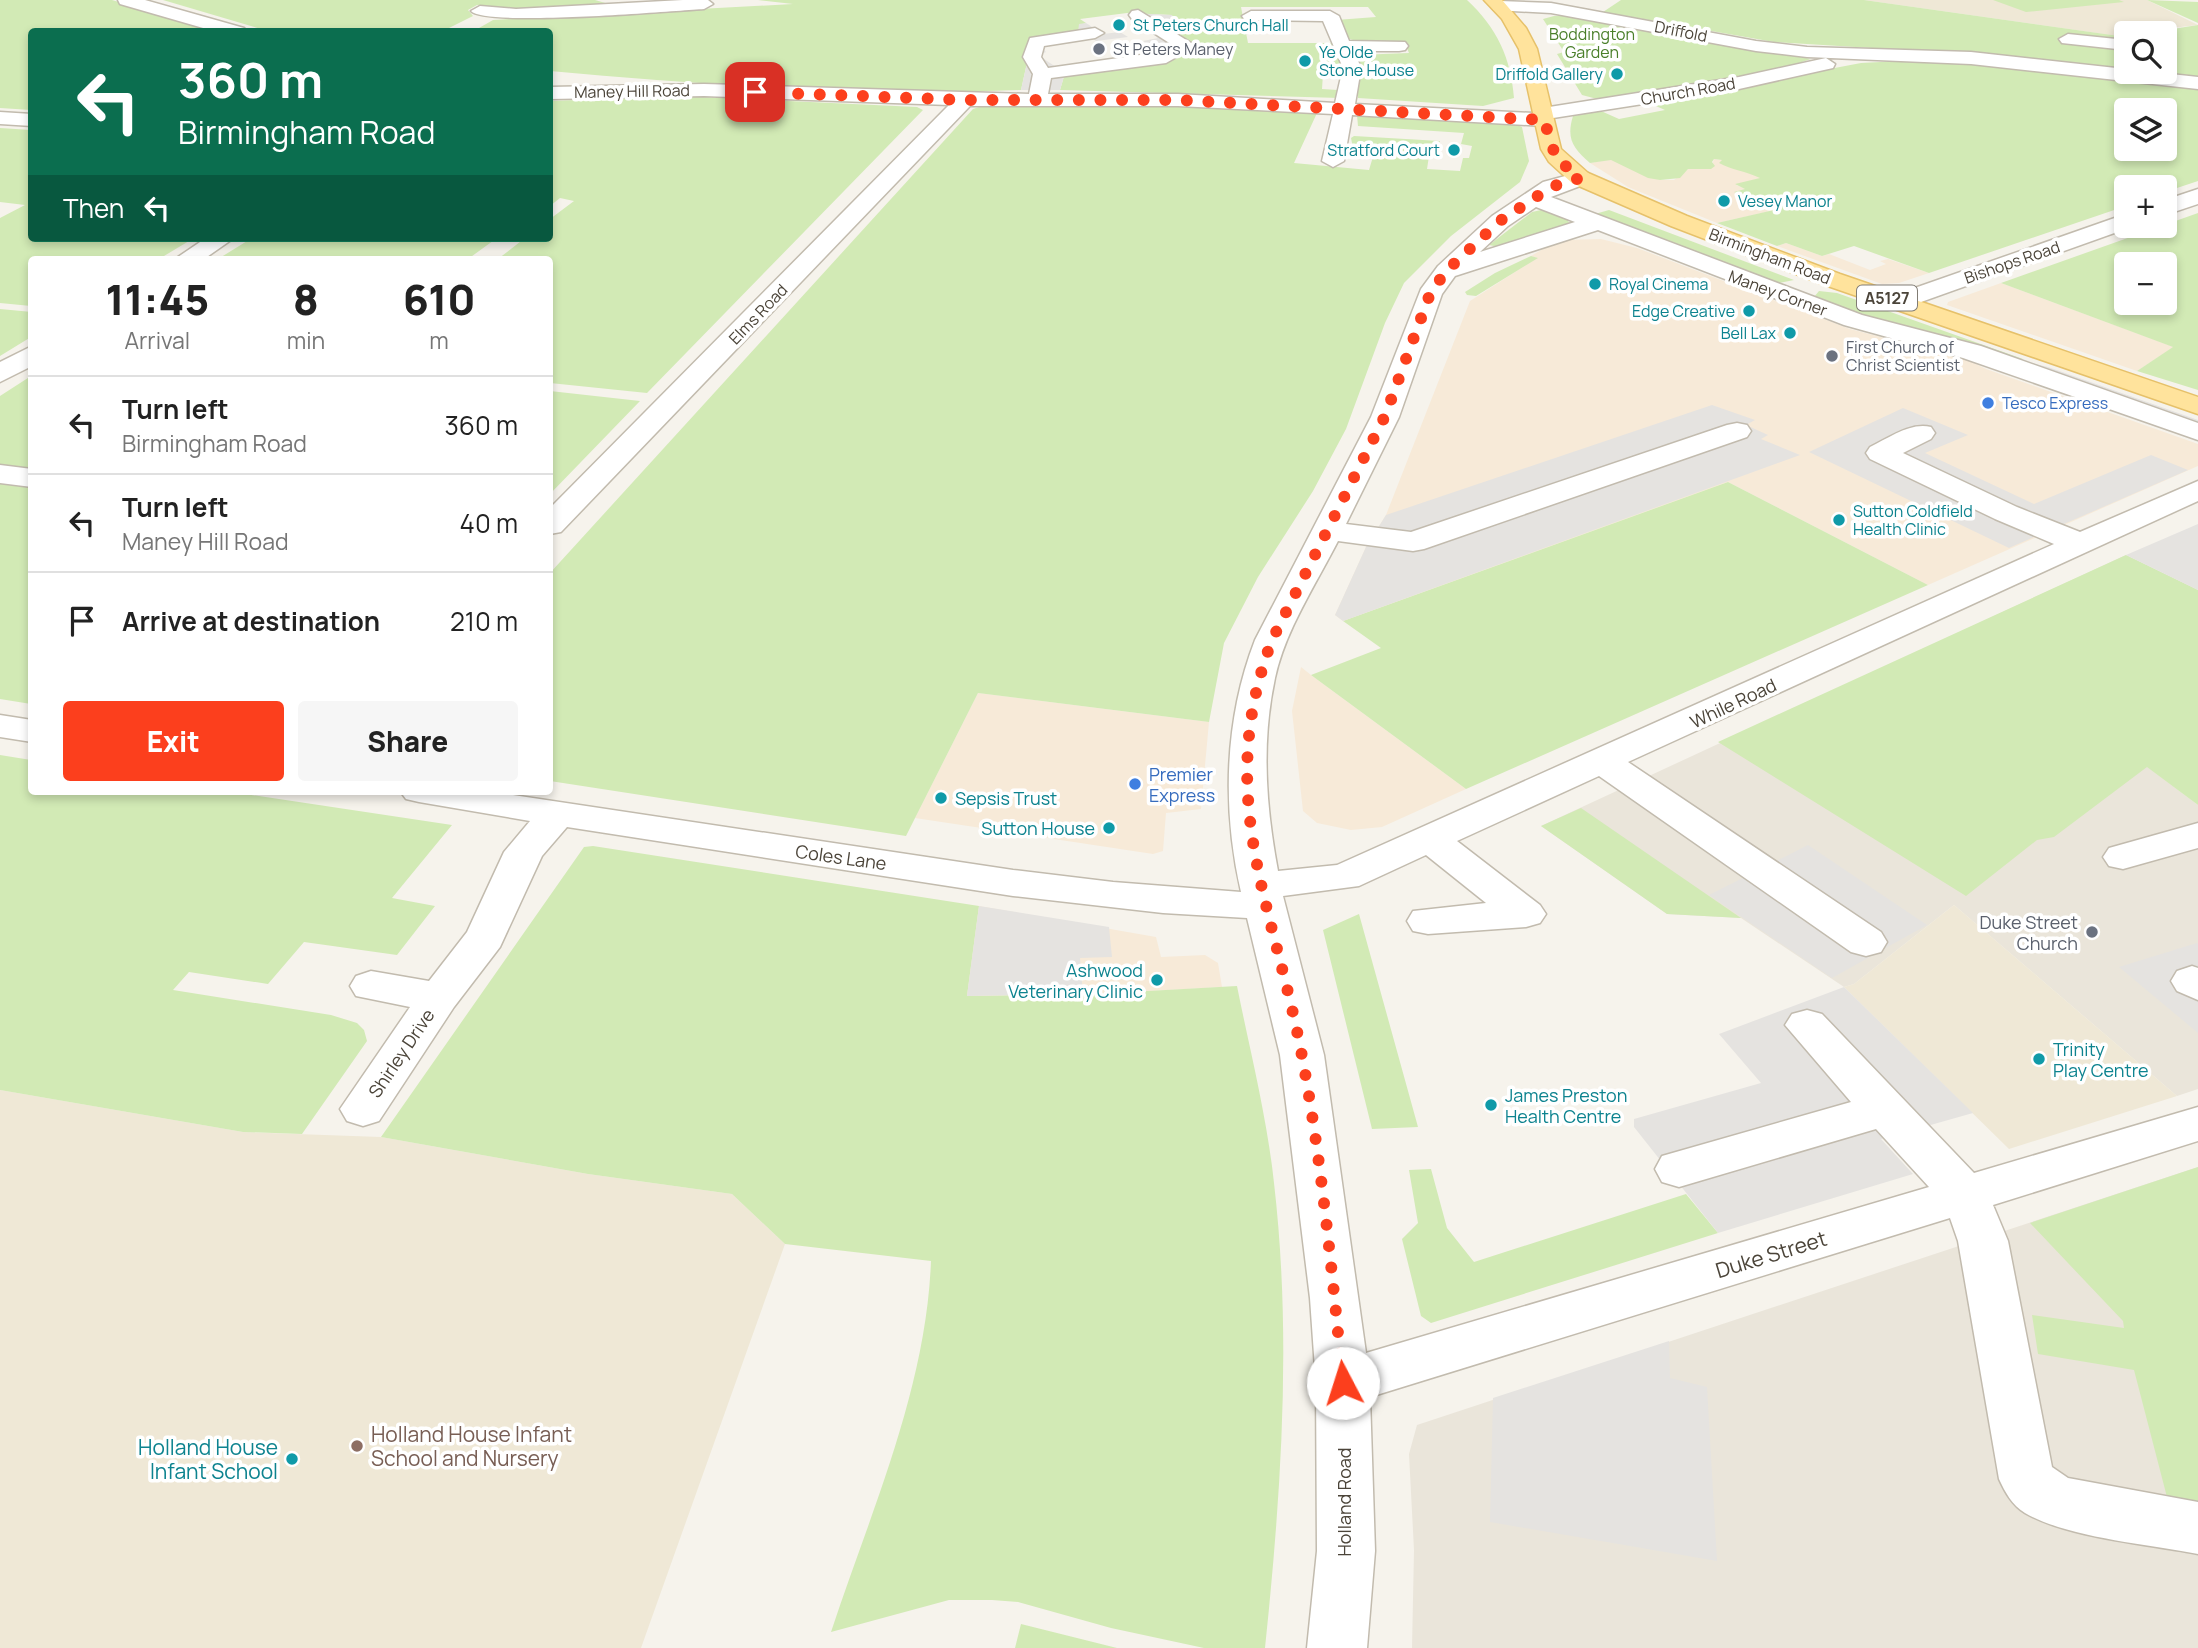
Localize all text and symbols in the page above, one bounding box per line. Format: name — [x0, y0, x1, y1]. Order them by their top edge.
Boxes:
place label: St Peters Church Hall — [1133, 14, 1289, 36]
street label: Driffold — [1653, 15, 1709, 47]
marker: St Peters Church Hall — [1111, 17, 1127, 33]
map controls — [2114, 21, 2177, 315]
button: search — [2114, 21, 2177, 84]
park label: Boddington Garden — [1549, 23, 1635, 63]
place label: St Peters Maney — [1113, 38, 1234, 60]
marker: St Peters Maney — [1091, 41, 1107, 57]
place label: Ye Olde Stone House — [1319, 41, 1414, 81]
text: 360 m — [178, 46, 323, 113]
marker: Ye Olde Stone House — [1297, 53, 1313, 69]
icon: left — [63, 56, 154, 147]
pin — [725, 62, 785, 122]
place label: Driffold Gallery — [1496, 63, 1604, 85]
marker: Driffold Gallery — [1609, 66, 1625, 82]
street label: Church Road — [1639, 72, 1737, 110]
icon: arrive — [736, 73, 774, 111]
street label: Maney Hill Road — [574, 79, 690, 103]
button: layers — [2114, 98, 2177, 161]
text: Birmingham Road — [178, 110, 435, 154]
place label: Stratford Court — [1327, 139, 1440, 161]
marker: Stratford Court — [1446, 142, 1462, 158]
button: + — [2114, 175, 2177, 238]
icon: left — [138, 189, 176, 227]
text: Then — [63, 190, 124, 226]
place label: Vesey Manor — [1738, 190, 1833, 212]
marker: Vesey Manor — [1716, 193, 1732, 209]
street label: Birmingham Road — [1706, 223, 1834, 289]
street label: Bishops Road — [1961, 235, 2063, 289]
button: − — [2114, 252, 2177, 315]
street label: Maney Corner — [1725, 265, 1831, 321]
text: 11:45 — [105, 270, 209, 328]
text: 8 — [293, 270, 319, 328]
text: 610 — [403, 270, 476, 328]
place label: Royal Cinema — [1609, 273, 1708, 295]
marker: Royal Cinema — [1587, 276, 1603, 292]
street label: Elms Road — [724, 279, 792, 349]
road number: A5127 — [1857, 286, 1917, 310]
place label: Edge Creative — [1632, 300, 1735, 322]
marker: Edge Creative — [1741, 303, 1757, 319]
place label: Bell Lax — [1721, 322, 1777, 344]
text: Arrival — [124, 324, 190, 356]
text: min — [287, 324, 325, 356]
text: m — [429, 324, 449, 356]
marker: Bell Lax — [1782, 325, 1798, 341]
place label: First Church of Christ Scientist — [1846, 336, 1960, 376]
marker: First Church of Christ Scientist — [1824, 348, 1840, 364]
text: Turn left — [122, 391, 229, 427]
place label: Tesco Express — [2002, 392, 2108, 414]
marker: Tesco Express — [1980, 395, 1996, 411]
icon: left — [63, 406, 101, 444]
text: 360 m — [444, 407, 518, 443]
text: Birmingham Road — [122, 427, 307, 459]
text: Turn left — [122, 489, 229, 525]
place label: Sutton Coldfield Health Clinic — [1853, 500, 1973, 540]
icon: left — [63, 504, 101, 542]
text: 40 m — [460, 505, 518, 541]
marker: Sutton Coldfield Health Clinic — [1831, 512, 1847, 528]
text: Maney Hill Road — [122, 525, 289, 557]
icon: arrive — [63, 602, 101, 640]
text: Arrive at destination — [122, 603, 380, 639]
text: 210 m — [450, 603, 518, 639]
street label: While Road — [1686, 673, 1780, 733]
button: Exit — [63, 701, 284, 781]
button: Share — [298, 701, 518, 781]
place label: Premier Express — [1149, 762, 1215, 807]
marker: Premier Express — [1127, 776, 1143, 792]
place label: Sepsis Trust — [955, 786, 1057, 810]
marker: Sepsis Trust — [933, 790, 949, 806]
place label: Sutton House — [981, 816, 1095, 840]
marker: Sutton House — [1101, 820, 1117, 836]
street label: Coles Lane — [794, 839, 888, 875]
place label: Duke Street Church — [1979, 910, 2078, 955]
marker: Duke Street Church — [2084, 924, 2100, 940]
place label: Ashwood Veterinary Clinic — [1008, 958, 1143, 1003]
marker: Ashwood Veterinary Clinic — [1149, 972, 1165, 988]
street label: Shirley Drive — [362, 1004, 440, 1102]
place label: Trinity Play Centre — [2053, 1037, 2149, 1082]
marker: Trinity Play Centre — [2031, 1051, 2047, 1067]
place label: James Preston Health Centre — [1505, 1083, 1627, 1128]
marker: James Preston Health Centre — [1483, 1097, 1499, 1113]
street label: Duke Street — [1712, 1224, 1830, 1284]
position arrow — [1306, 1346, 1380, 1420]
place label: Holland House Infant School and Nursery — [371, 1420, 572, 1472]
place label: Holland House Infant School — [138, 1433, 278, 1485]
marker: Holland House Infant School and Nursery — [349, 1438, 365, 1454]
street label: Holland Road — [1332, 1448, 1356, 1556]
marker: Holland House Infant School — [284, 1451, 300, 1467]

